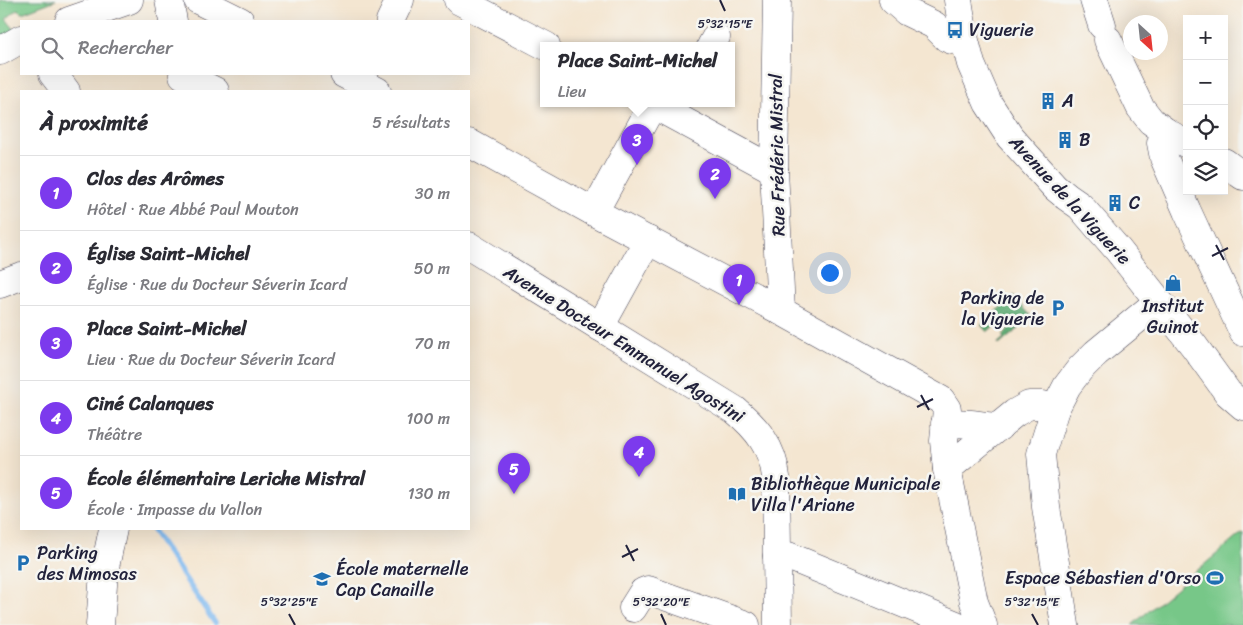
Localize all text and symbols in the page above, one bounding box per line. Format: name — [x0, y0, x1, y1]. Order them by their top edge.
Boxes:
text: 5°32'15"E — [698, 13, 754, 35]
place label: Viguerie — [969, 14, 1034, 46]
north arrow — [1123, 15, 1168, 60]
map controls — [1183, 15, 1228, 195]
button: + — [1183, 15, 1228, 60]
search box — [20, 20, 470, 75]
bus stop icon: Viguerie — [945, 20, 965, 40]
text: Rechercher — [78, 31, 173, 64]
icon: search — [38, 34, 66, 62]
popup — [540, 42, 735, 107]
text: Place Saint-Michel — [558, 44, 717, 77]
button: − — [1183, 60, 1228, 105]
street label: Rue Frédéric Mistral — [760, 73, 794, 236]
text: Lieu — [558, 77, 586, 106]
place label: A — [1061, 85, 1074, 117]
building icon: A — [1038, 91, 1058, 111]
text: À proximité — [40, 104, 148, 142]
button: locate — [1183, 105, 1228, 150]
text: 5 résultats — [372, 108, 450, 137]
pin: 3 — [621, 124, 653, 165]
place label: B — [1079, 124, 1090, 156]
street label: Avenue de la Viguerie — [1000, 127, 1139, 273]
building icon: B — [1055, 130, 1075, 150]
button: layers — [1183, 150, 1228, 195]
pin: 2 — [699, 158, 731, 199]
text: Clos des Arômes — [87, 162, 224, 195]
text: 1 — [53, 179, 59, 208]
text: 30 m — [415, 179, 450, 208]
place label: C — [1129, 187, 1141, 219]
building icon: C — [1105, 193, 1125, 213]
text: Hôtel · Rue Abbé Paul Mouton — [87, 195, 299, 224]
text: Église Saint-Michel — [87, 237, 250, 270]
text: 2 — [51, 254, 61, 283]
text: 50 m — [414, 254, 450, 283]
street label: Avenue Docteur Emmanuel Agostini — [496, 256, 752, 432]
your location — [817, 260, 843, 286]
pin: 1 — [723, 264, 755, 305]
text: Église · Rue du Docteur Séverin Icard — [87, 270, 347, 299]
shop icon: Institut Guinot — [1163, 273, 1183, 293]
place label: Parking de la Viguerie — [960, 282, 1044, 335]
place label: Institut Guinot — [1141, 290, 1204, 343]
parking icon: Parking de la Viguerie — [1048, 298, 1068, 318]
text: Place Saint-Michel — [87, 312, 246, 345]
text: 3 — [52, 329, 60, 358]
text: 70 m — [414, 329, 450, 358]
text: Lieu · Rue du Docteur Séverin Icard — [87, 345, 335, 374]
text: Ciné Calanques — [87, 387, 214, 420]
text: 4 — [51, 404, 61, 433]
text: 100 m — [406, 404, 450, 433]
text: Théâtre — [87, 420, 142, 449]
pin: 4 — [623, 436, 655, 477]
pin: 5 — [498, 453, 530, 494]
text: École élémentaire Leriche Mistral — [87, 462, 365, 495]
place label: Bibliothèque Municipale Villa l'Ariane — [751, 468, 940, 521]
text: 5 — [51, 479, 61, 508]
text: 130 m — [408, 479, 450, 508]
library icon: Bibliothèque Municipale Villa l'Ariane — [727, 484, 747, 504]
text: École · Impasse du Vallon — [87, 495, 262, 524]
place label: Parking des Mimosas — [37, 537, 137, 590]
parking icon: Parking des Mimosas — [13, 553, 33, 573]
place label: École maternelle Cap Canaille — [336, 553, 469, 606]
place label: Espace Sébastien d'Orso — [1005, 562, 1201, 594]
sports icon: Espace Sébastien d'Orso — [1205, 568, 1225, 588]
school or university icon: École maternelle Cap Canaille — [312, 569, 332, 589]
text: 5°32'25"E — [261, 591, 319, 613]
text: 5°32'20"E — [633, 591, 691, 613]
text: 5°32'15"E — [1005, 591, 1061, 613]

